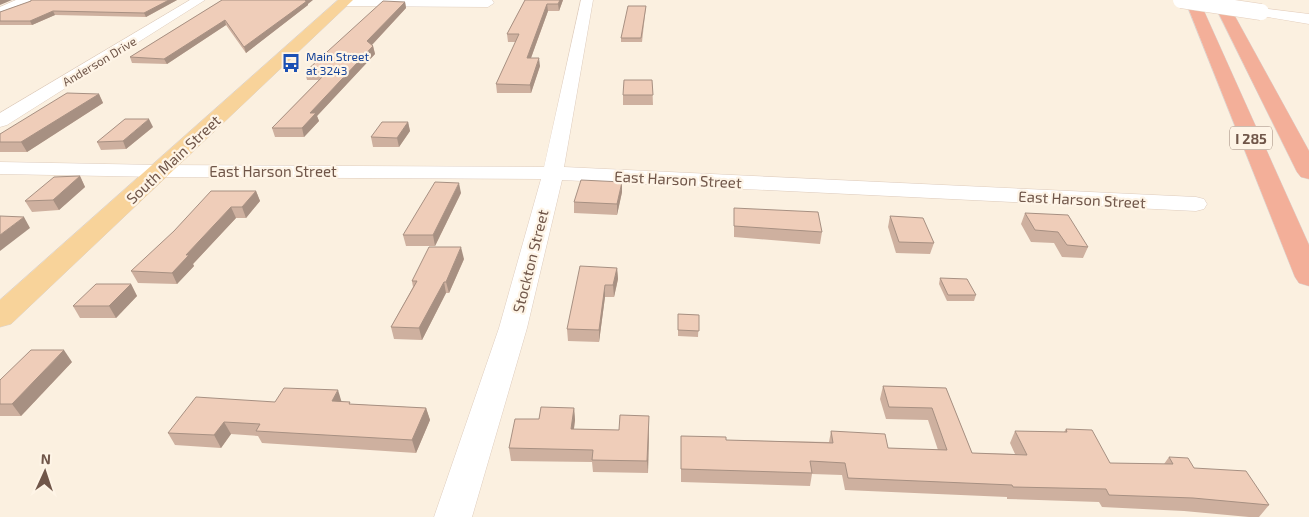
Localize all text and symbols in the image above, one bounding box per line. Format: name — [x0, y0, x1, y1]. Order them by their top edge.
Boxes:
street label: Anderson Drive — [60, 33, 138, 89]
place label: Main Street at 3243 — [306, 49, 370, 77]
bus stop icon: Main Street at 3243 — [280, 52, 302, 74]
street label: South Main Street — [122, 111, 224, 207]
road number: I 285 — [1230, 126, 1272, 150]
street label: East Harson Street — [209, 162, 337, 180]
street label: East Harson Street — [614, 167, 742, 191]
street label: East Harson Street — [1018, 187, 1146, 211]
street label: Stockton Street — [509, 207, 552, 314]
north arrow — [20, 447, 70, 497]
text: N — [40, 450, 51, 467]

